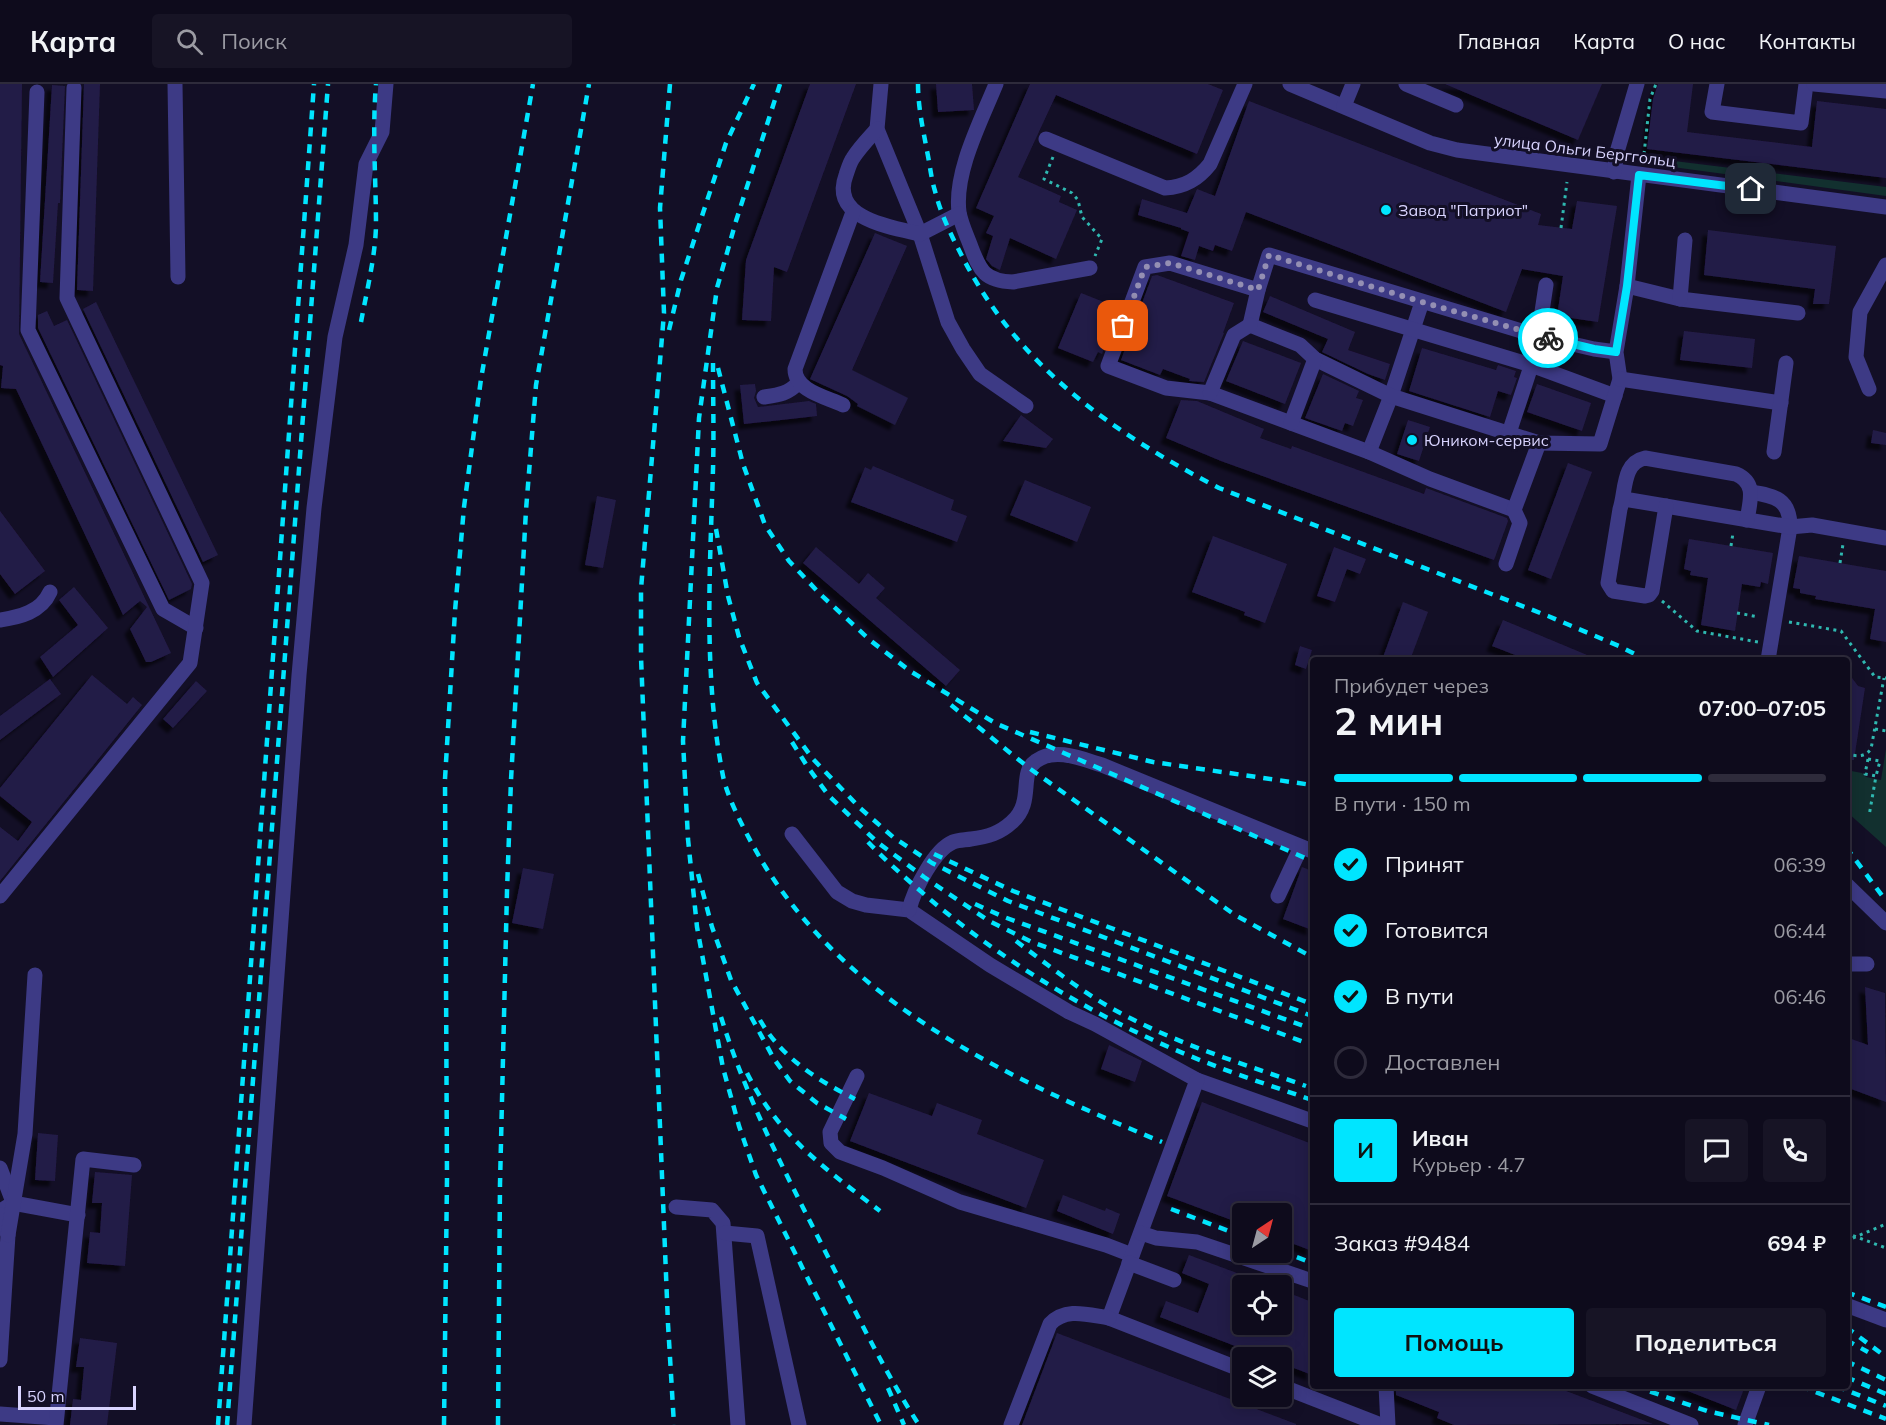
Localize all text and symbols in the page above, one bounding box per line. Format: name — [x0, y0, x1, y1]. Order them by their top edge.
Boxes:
search box — [152, 14, 572, 68]
text: Карта — [30, 24, 116, 59]
icon: search — [173, 25, 206, 58]
text: Поиск — [221, 27, 287, 55]
text: Главная — [1458, 28, 1540, 54]
text: Карта — [1573, 28, 1635, 54]
text: О нас — [1668, 28, 1726, 54]
text: Контакты — [1759, 28, 1856, 54]
street label: улица Ольги Берггольц — [1493, 129, 1677, 171]
pin — [1725, 163, 1776, 214]
icon: home — [1734, 172, 1767, 205]
place label: Завод "Патриот" — [1398, 200, 1528, 220]
marker: Завод "Патриот" — [1379, 203, 1393, 217]
pin — [1097, 300, 1148, 351]
courier — [1518, 308, 1578, 368]
icon: bag — [1106, 309, 1139, 342]
icon: bike — [1532, 322, 1565, 355]
place label: Юником-сервис — [1424, 430, 1549, 450]
marker: Юником-сервис — [1405, 433, 1419, 447]
text: Прибудет через — [1334, 673, 1489, 698]
text: 07:00–07:05 — [1698, 694, 1826, 722]
text: 2 мин — [1334, 696, 1443, 745]
text: В пути · 150 m — [1334, 791, 1470, 816]
icon: check — [1334, 848, 1367, 881]
text: Принят — [1385, 850, 1464, 878]
text: 06:39 — [1773, 852, 1826, 877]
icon: check — [1334, 914, 1367, 947]
text: Готовится — [1385, 916, 1489, 944]
text: 06:44 — [1773, 918, 1826, 943]
icon: check — [1334, 980, 1367, 1013]
text: В пути — [1385, 982, 1454, 1010]
text: 06:46 — [1773, 984, 1826, 1009]
text: Доставлен — [1385, 1048, 1501, 1076]
button: chat — [1685, 1119, 1748, 1182]
button: phone — [1763, 1119, 1826, 1182]
text: Иван — [1412, 1124, 1469, 1152]
text: И — [1357, 1136, 1374, 1164]
text: Курьер · 4.7 — [1412, 1152, 1526, 1177]
north arrow — [1232, 1203, 1292, 1263]
map controls — [1232, 1203, 1292, 1407]
text: Заказ #9484 — [1334, 1229, 1470, 1257]
text: 694 ₽ — [1767, 1229, 1826, 1257]
button: locate — [1232, 1275, 1292, 1335]
button: Помощь — [1334, 1308, 1574, 1377]
button: Поделиться — [1586, 1308, 1826, 1377]
button: layers — [1232, 1347, 1292, 1407]
scale bar — [18, 1383, 136, 1410]
text: 50 m — [27, 1386, 64, 1406]

